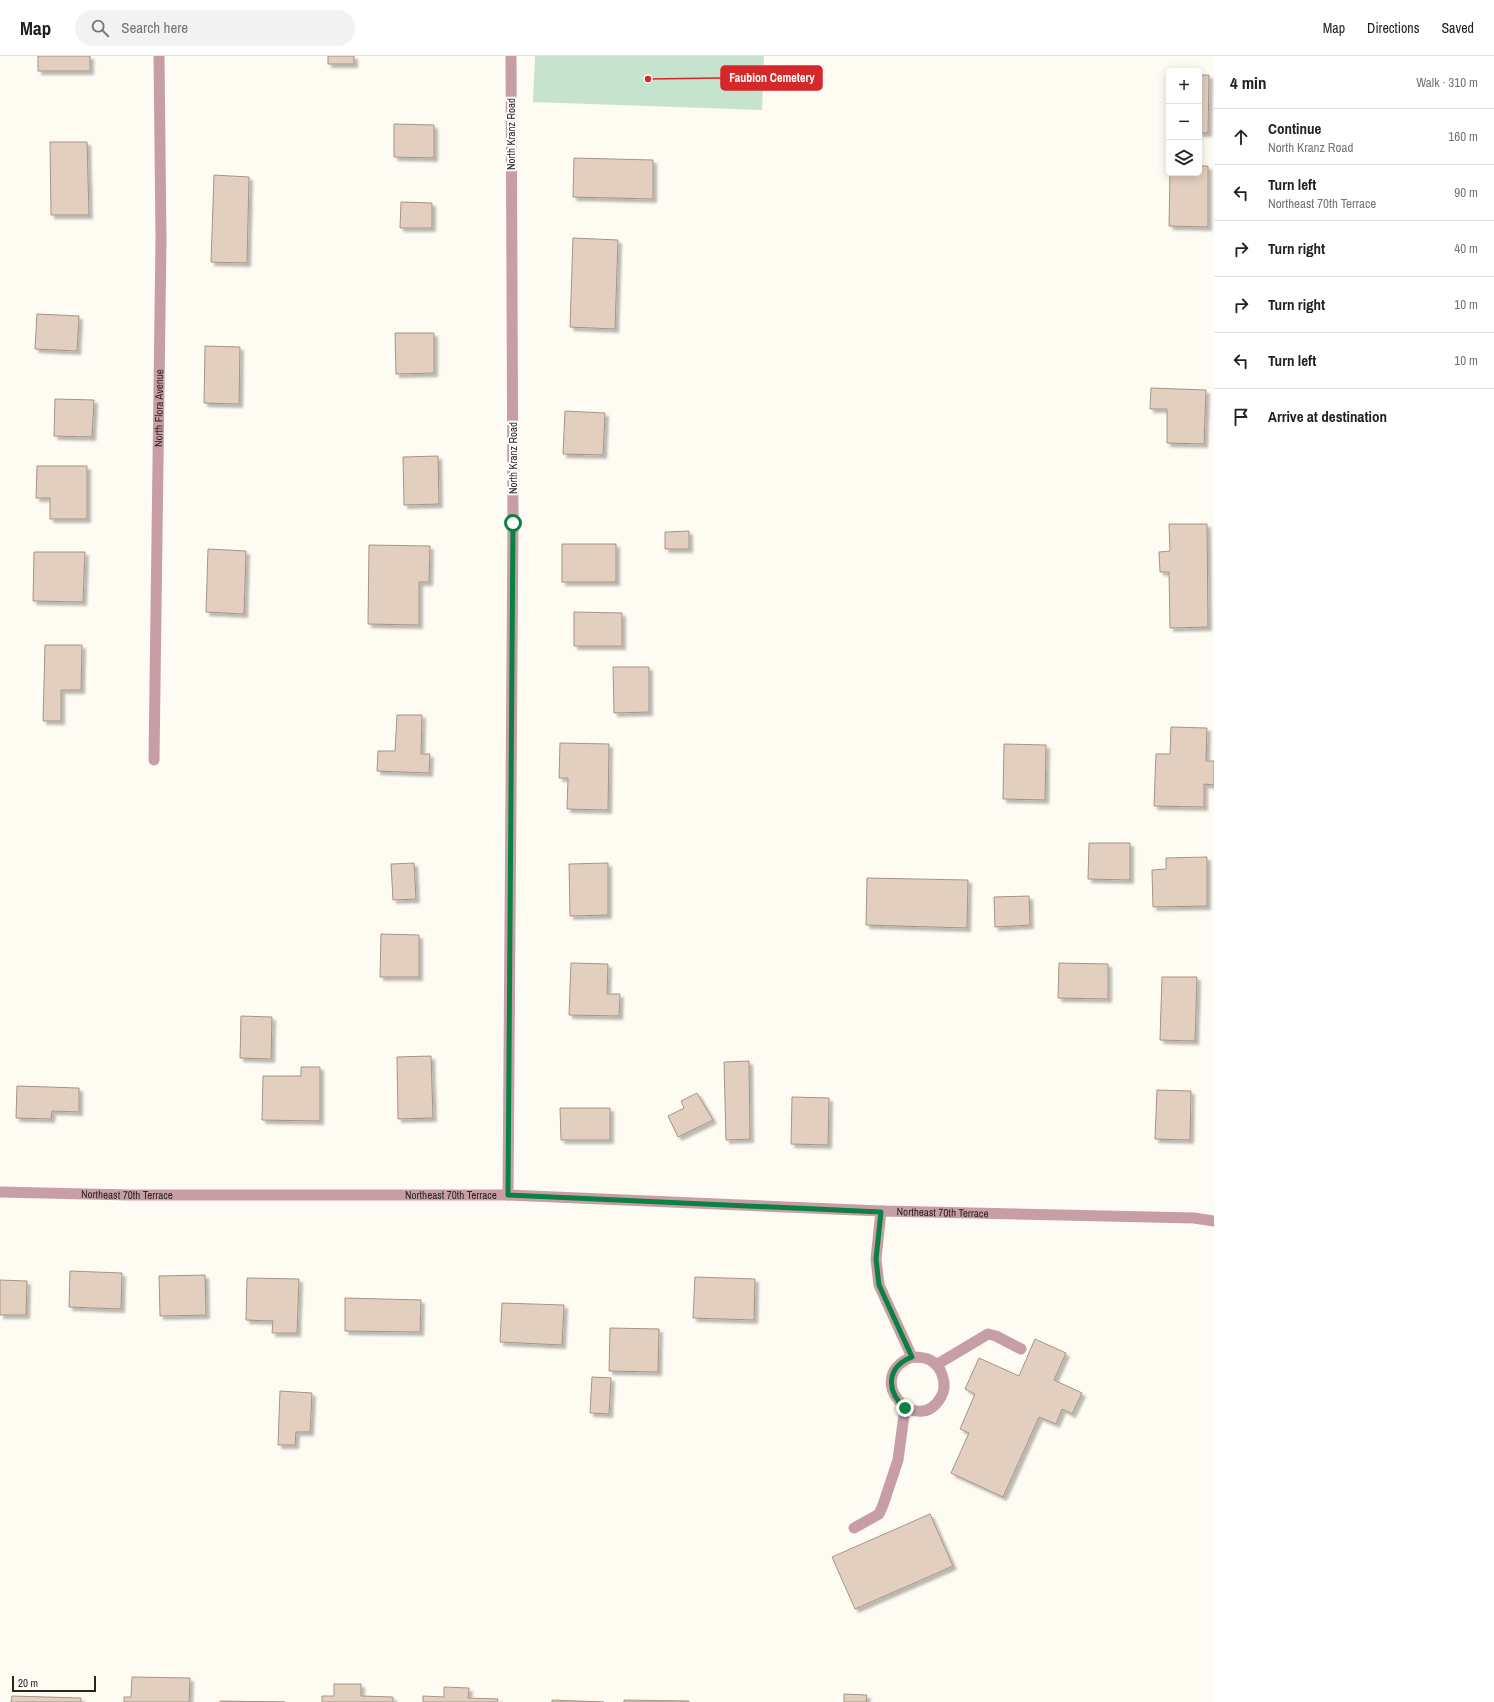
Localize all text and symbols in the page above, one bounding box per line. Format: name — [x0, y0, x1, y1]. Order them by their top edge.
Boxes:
search box — [75, 10, 355, 46]
text: Map — [20, 15, 51, 41]
icon: search — [89, 17, 111, 39]
text: Search here — [121, 17, 188, 38]
text: Map — [1323, 19, 1345, 37]
text: Directions — [1367, 19, 1419, 37]
text: Saved — [1441, 19, 1474, 37]
callout: Faubion Cemetery — [721, 66, 822, 90]
map controls — [1166, 68, 1202, 176]
button: + — [1166, 68, 1202, 104]
text: Faubion Cemetery — [729, 70, 815, 86]
text: 4 min — [1230, 71, 1266, 94]
text: Walk · 310 m — [1416, 74, 1478, 91]
street label: North Kranz Road — [504, 98, 518, 170]
button: − — [1166, 104, 1202, 140]
text: Continue — [1268, 118, 1321, 139]
icon: ahead — [1230, 126, 1252, 148]
text: 160 m — [1448, 128, 1478, 145]
text: North Kranz Road — [1268, 139, 1353, 156]
button: layers — [1166, 140, 1202, 176]
text: Turn left — [1268, 174, 1316, 195]
icon: left — [1230, 182, 1252, 204]
text: 90 m — [1454, 184, 1478, 201]
text: Northeast 70th Terrace — [1268, 195, 1376, 212]
icon: right — [1230, 238, 1252, 260]
text: Turn right — [1268, 238, 1325, 259]
text: 40 m — [1454, 240, 1478, 257]
icon: right — [1230, 294, 1252, 316]
text: Turn right — [1268, 294, 1325, 315]
text: 10 m — [1454, 296, 1478, 313]
icon: left — [1230, 350, 1252, 372]
text: Turn left — [1268, 350, 1316, 371]
text: 10 m — [1454, 352, 1478, 369]
street label: North Flora Avenue — [151, 369, 166, 447]
icon: arrive — [1230, 406, 1252, 428]
text: Arrive at destination — [1268, 406, 1387, 427]
street label: North Kranz Road — [506, 422, 520, 494]
route start — [504, 514, 522, 532]
street label: Northeast 70th Terrace — [81, 1187, 173, 1202]
street label: Northeast 70th Terrace — [405, 1188, 497, 1202]
street label: Northeast 70th Terrace — [897, 1204, 989, 1220]
route end — [896, 1399, 914, 1417]
scale bar — [12, 1674, 96, 1693]
text: 20 m — [18, 1676, 38, 1690]

